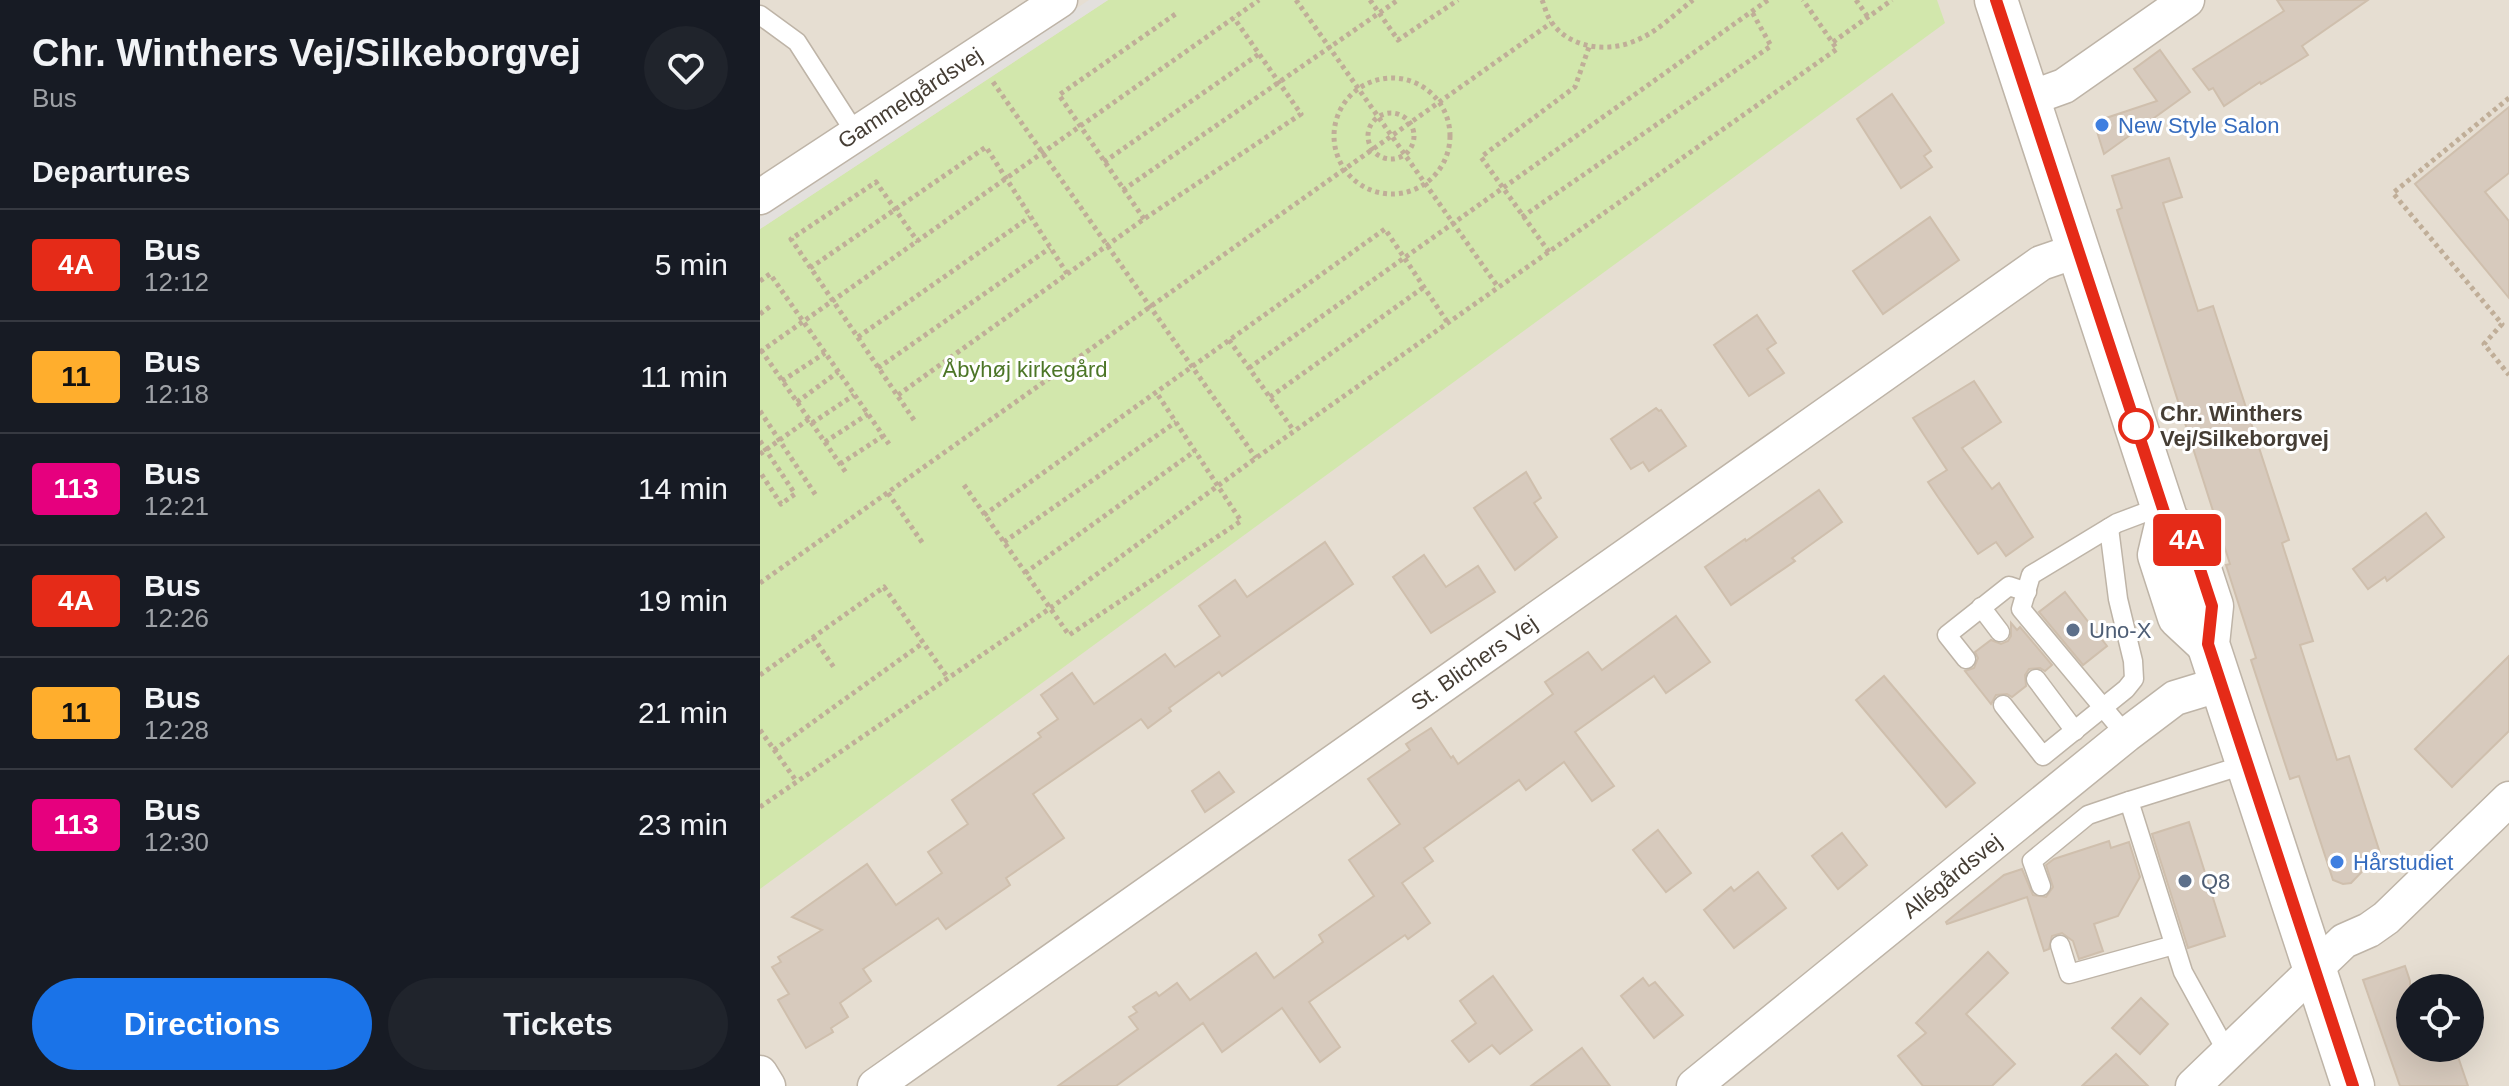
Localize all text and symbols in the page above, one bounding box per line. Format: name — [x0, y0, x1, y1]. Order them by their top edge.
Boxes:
button: heart — [644, 26, 728, 110]
text: Chr. Winthers Vej/Silkeborgvej — [32, 32, 581, 74]
street label: Gammelgårdsvej — [833, 42, 987, 154]
text: Bus — [32, 83, 77, 113]
place label: New Style Salon — [2118, 113, 2279, 138]
marker: New Style Salon — [2093, 116, 2111, 134]
text: Departures — [32, 155, 190, 188]
text: Bus — [144, 233, 201, 266]
text: 5 min — [655, 248, 728, 281]
text: 4A — [58, 249, 94, 280]
text: 12:12 — [144, 267, 209, 297]
text: Bus — [144, 345, 201, 378]
park label: Åbyhøj kirkegård — [942, 357, 1108, 382]
text: 11 min — [640, 360, 728, 393]
text: 11 — [61, 361, 91, 392]
text: 12:18 — [144, 379, 209, 409]
place label: Chr. Winthers Vej/Silkeborgvej — [2160, 401, 2329, 451]
marker: Chr. Winthers Vej/Silkeborgvej — [2119, 409, 2153, 443]
text: Bus — [144, 457, 201, 490]
text: 14 min — [638, 472, 728, 505]
text: 113 — [53, 473, 99, 504]
text: 12:21 — [144, 491, 209, 521]
line badge: 4A — [2151, 514, 2223, 566]
text: 4A — [2169, 524, 2205, 555]
text: Bus — [144, 569, 201, 602]
text: 19 min — [638, 584, 728, 617]
text: 4A — [58, 585, 94, 616]
text: 12:26 — [144, 603, 209, 633]
street label: St. Blichers Vej — [1406, 610, 1542, 716]
place label: Uno-X — [2089, 618, 2152, 643]
marker: Uno-X — [2064, 621, 2082, 639]
text: Bus — [144, 681, 201, 714]
text: 21 min — [638, 696, 728, 729]
text: 11 — [61, 697, 91, 728]
text: 12:28 — [144, 715, 209, 745]
text: Bus — [144, 793, 201, 826]
text: 23 min — [638, 808, 728, 841]
text: 113 — [53, 809, 99, 840]
text: 12:30 — [144, 827, 209, 857]
street label: Allégårdsvej — [1898, 829, 2006, 923]
place label: Hårstudiet — [2353, 850, 2453, 875]
marker: Hårstudiet — [2328, 853, 2346, 871]
place label: Q8 — [2201, 869, 2230, 894]
marker: Q8 — [2176, 872, 2194, 890]
map controls — [2396, 974, 2484, 1062]
button: locate — [2396, 974, 2484, 1062]
button: Directions — [32, 978, 372, 1070]
button: Tickets — [388, 978, 728, 1070]

